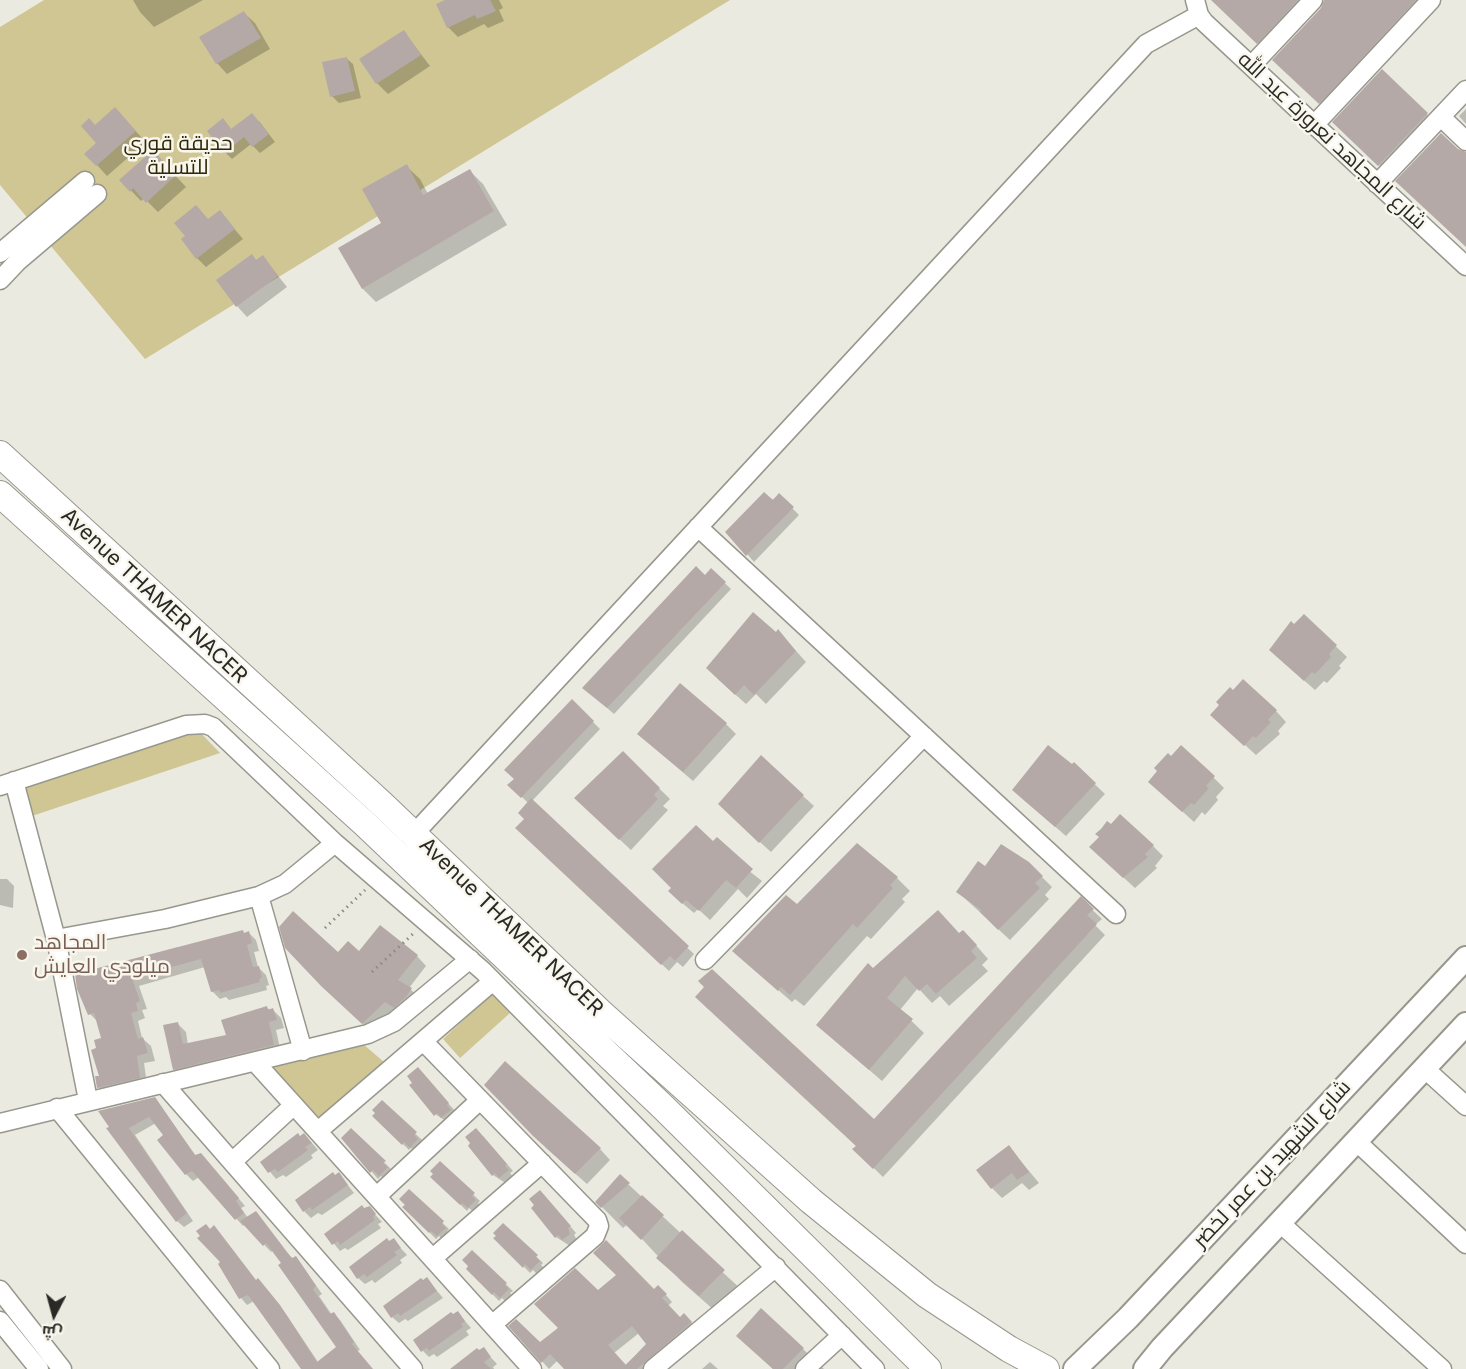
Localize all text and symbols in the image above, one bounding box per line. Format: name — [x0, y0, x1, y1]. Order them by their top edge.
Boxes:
street label: شارع المجاهد نعرورة عبد الله — [1232, 47, 1432, 235]
park label: حديقة قوري للتسلية — [123, 131, 233, 181]
street label: Avenue THAMER NACER — [56, 503, 252, 689]
street label: Avenue THAMER NACER — [414, 833, 608, 1021]
place label: المجاهد ميلودي العايش — [34, 930, 170, 980]
marker: المجاهد ميلودي العايش — [15, 948, 29, 962]
street label: شارع الشهيد بن عمر لخضر — [1188, 1075, 1356, 1253]
north arrow — [24, 1285, 84, 1345]
text: ش — [41, 1322, 63, 1344]

